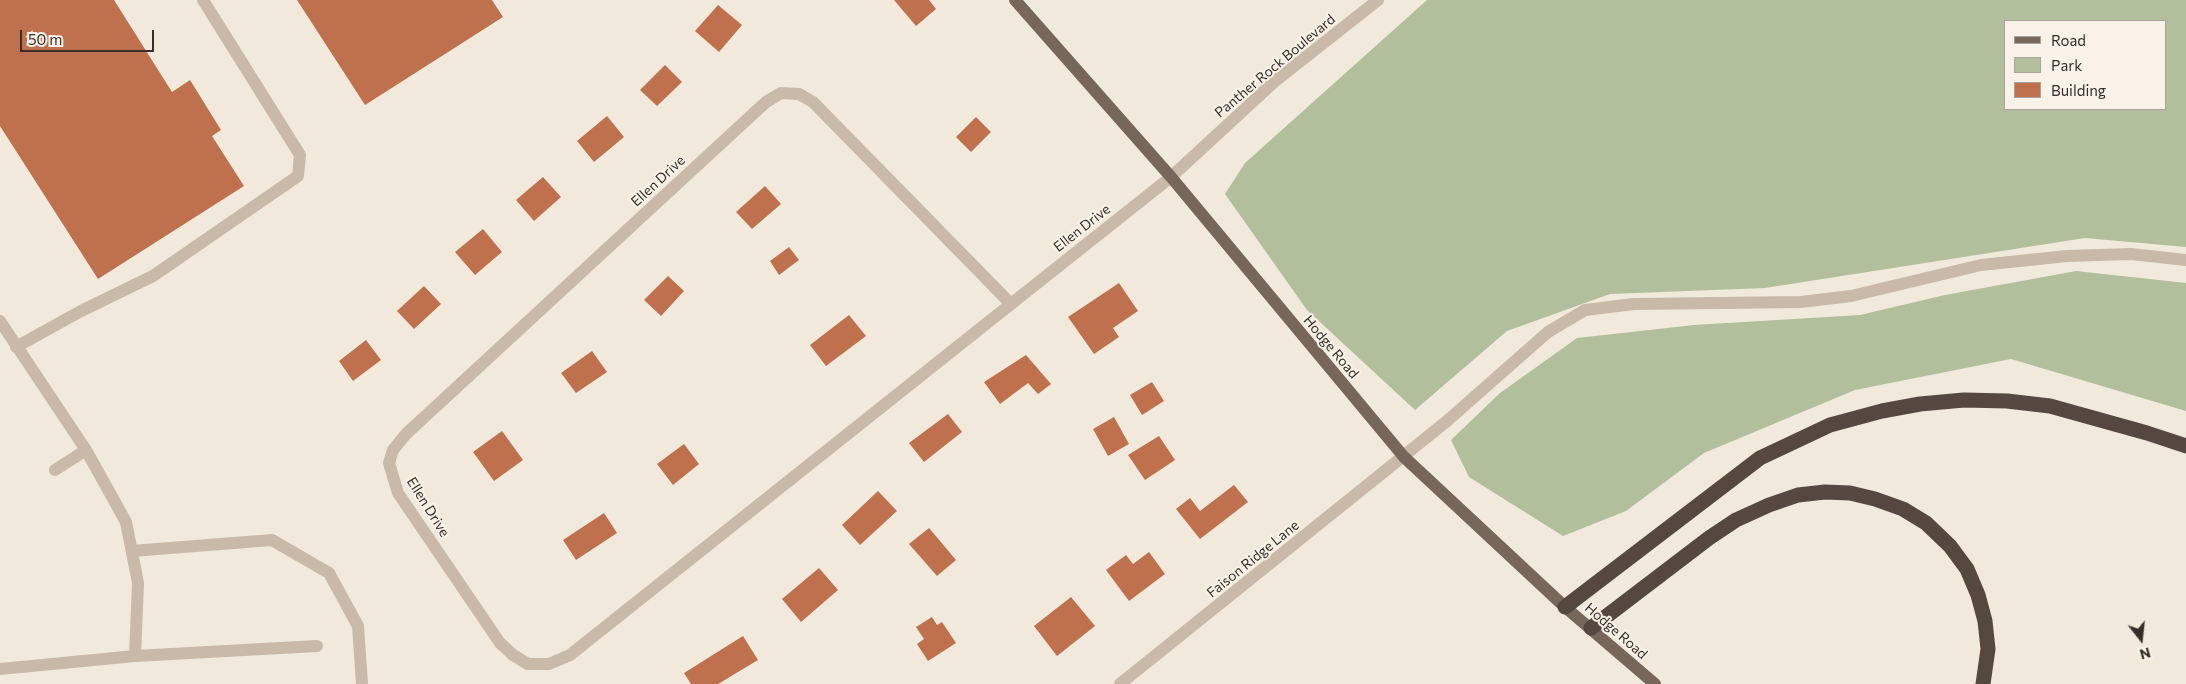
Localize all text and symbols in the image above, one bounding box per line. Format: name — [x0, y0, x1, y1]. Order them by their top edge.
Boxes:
street label: Panther Rock Boulevard — [1211, 11, 1339, 121]
scale bar — [22, 20, 156, 52]
legend — [2004, 20, 2166, 110]
text: 50 m — [28, 30, 62, 48]
text: Road — [2051, 31, 2086, 49]
text: Park — [2051, 56, 2082, 74]
text: Building — [2051, 81, 2106, 99]
street label: Ellen Drive — [628, 152, 688, 210]
street label: Ellen Drive — [1050, 201, 1114, 255]
street label: Hodge Road — [1300, 312, 1362, 382]
street label: Ellen Drive — [403, 474, 453, 540]
street label: Faison Ridge Lane — [1204, 517, 1302, 601]
street label: Hodge Road — [1581, 599, 1651, 663]
north arrow — [2116, 614, 2166, 664]
text: N — [2138, 644, 2153, 664]

